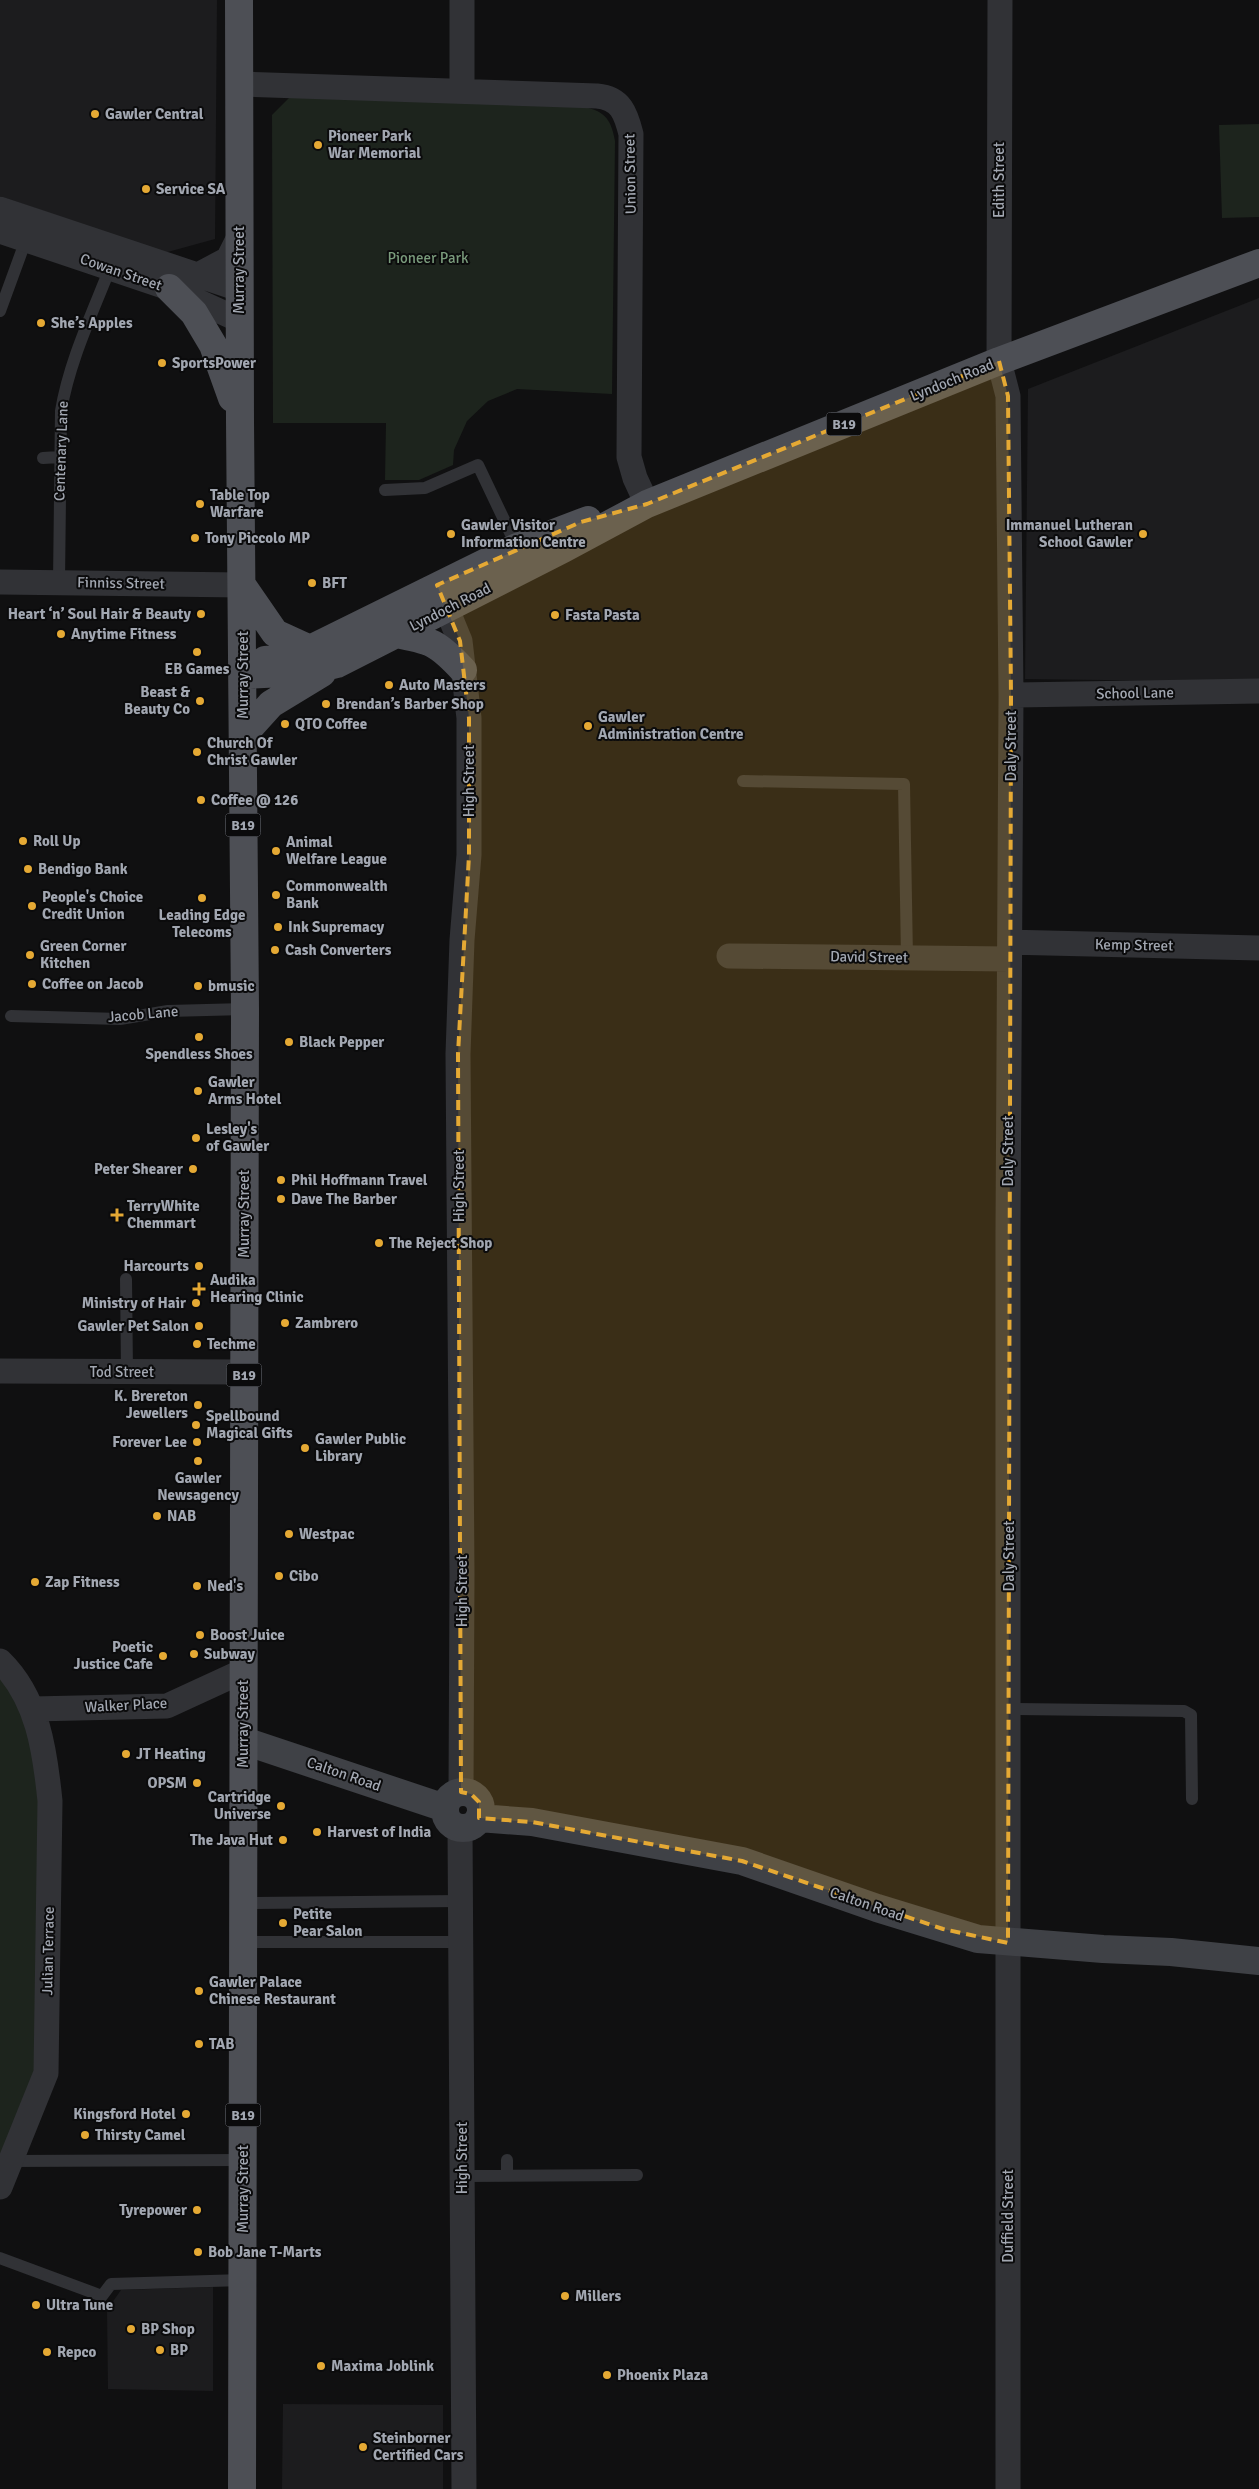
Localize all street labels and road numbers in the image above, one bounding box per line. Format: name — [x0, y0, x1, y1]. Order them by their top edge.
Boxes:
street label: Union Street — [620, 134, 640, 214]
street label: Edith Street — [990, 142, 1008, 218]
street label: Murray Street — [230, 226, 248, 314]
street label: Cowan Street — [78, 250, 164, 294]
street label: Lyndoch Road — [907, 355, 997, 405]
street label: Centenary Lane — [50, 401, 72, 501]
road number: B19 — [826, 412, 862, 436]
street label: Finniss Street — [77, 573, 165, 593]
street label: Lyndoch Road — [406, 579, 494, 635]
street label: Murray Street — [234, 631, 252, 719]
street label: School Lane — [1096, 683, 1174, 703]
street label: Daly Street — [1002, 711, 1020, 781]
street label: High Street — [460, 745, 478, 817]
road number: B19 — [226, 814, 260, 836]
street label: Kemp Street — [1095, 935, 1173, 955]
street label: David Street — [830, 947, 908, 967]
street label: Jacob Lane — [107, 1002, 179, 1026]
street label: Daly Street — [999, 1116, 1017, 1186]
street label: High Street — [450, 1150, 468, 1222]
street label: Murray Street — [235, 1170, 253, 1258]
street label: Tod Street — [90, 1363, 154, 1381]
road number: B19 — [226, 1364, 262, 1386]
street label: Daly Street — [1000, 1521, 1018, 1591]
street label: High Street — [453, 1555, 471, 1627]
street label: Murray Street — [234, 1680, 252, 1768]
street label: Walker Place — [84, 1694, 168, 1716]
street label: Calton Road — [305, 1753, 383, 1795]
street label: Calton Road — [828, 1883, 906, 1925]
street label: Julian Terrace — [38, 1906, 58, 1996]
road number: B19 — [226, 2104, 260, 2126]
street label: High Street — [453, 2122, 471, 2194]
street label: Murray Street — [234, 2145, 252, 2233]
street label: Duffield Street — [999, 2169, 1017, 2263]

